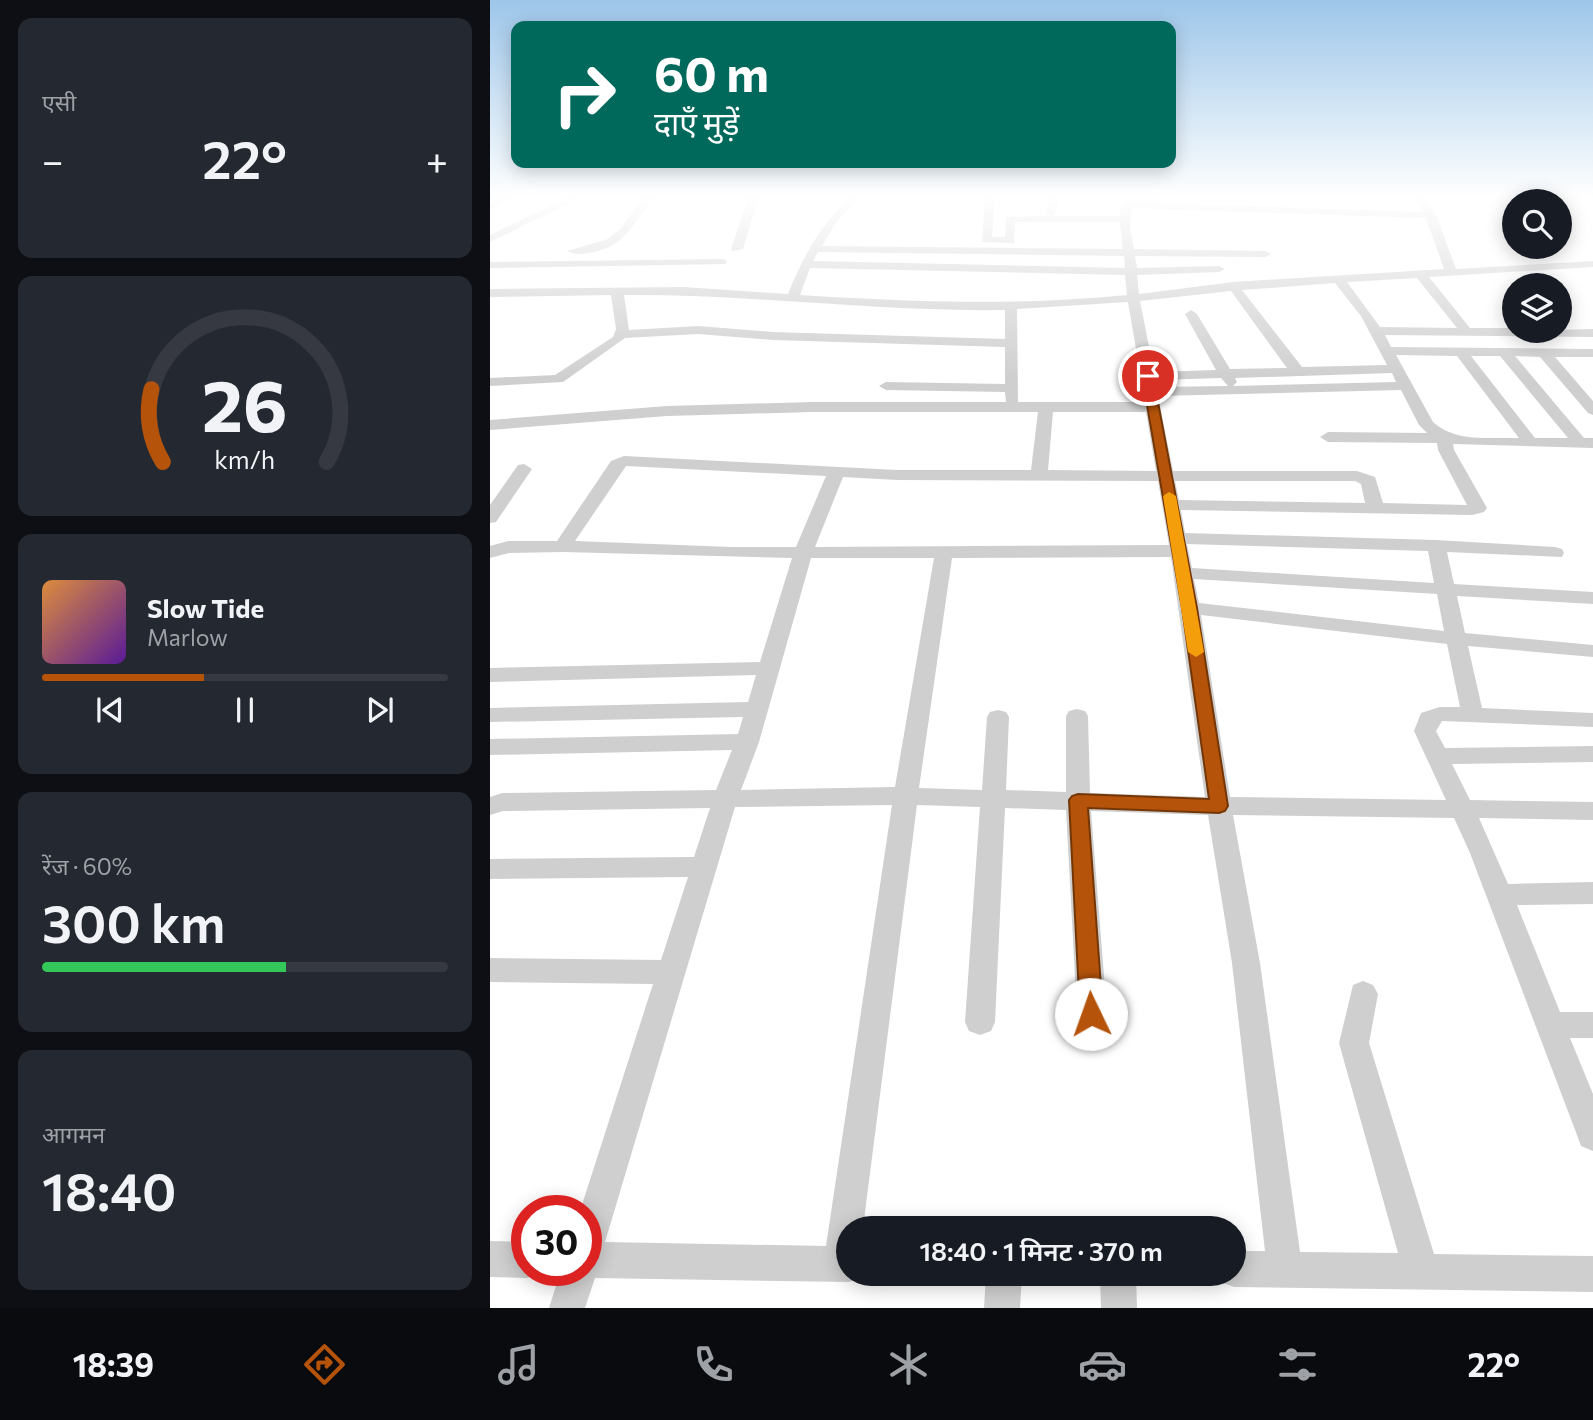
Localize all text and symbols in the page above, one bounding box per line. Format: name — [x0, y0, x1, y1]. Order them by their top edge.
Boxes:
text: 60 m — [654, 42, 769, 102]
icon: right — [539, 49, 630, 140]
text: एसी — [42, 88, 76, 116]
text: दाएँ मुड़ें — [654, 102, 739, 142]
text: 22° — [202, 126, 287, 190]
text: − — [42, 136, 64, 183]
text: + — [426, 136, 448, 183]
map controls — [1502, 189, 1572, 343]
button: search — [1502, 189, 1572, 259]
button: layers — [1502, 273, 1572, 343]
pin — [1118, 346, 1178, 406]
icon: arrive — [1129, 357, 1167, 395]
text: 26 — [202, 358, 288, 447]
text: km/h — [215, 444, 275, 474]
text: Slow Tide — [147, 592, 264, 623]
text: Marlow — [147, 623, 228, 651]
icon: previous — [91, 691, 129, 729]
icon: pause — [226, 691, 264, 729]
icon: next — [361, 691, 399, 729]
text: रेंज · 60% — [42, 852, 132, 880]
text: 300 km — [42, 890, 225, 954]
position arrow — [1054, 977, 1128, 1051]
text: आगमन — [42, 1120, 105, 1148]
text: 18:40 — [42, 1158, 176, 1222]
speed limit sign: 30 — [511, 1195, 602, 1286]
text: 18:40 · 1 मिनट · 370 m — [919, 1235, 1163, 1266]
icon: directions — [300, 1340, 349, 1389]
icon: music — [494, 1340, 543, 1389]
icon: phone — [689, 1340, 738, 1389]
icon: climate — [884, 1340, 933, 1389]
icon: car — [1078, 1340, 1127, 1389]
icon: filters — [1273, 1340, 1322, 1389]
text: 18:39 — [73, 1344, 154, 1384]
text: 22° — [1467, 1344, 1520, 1384]

